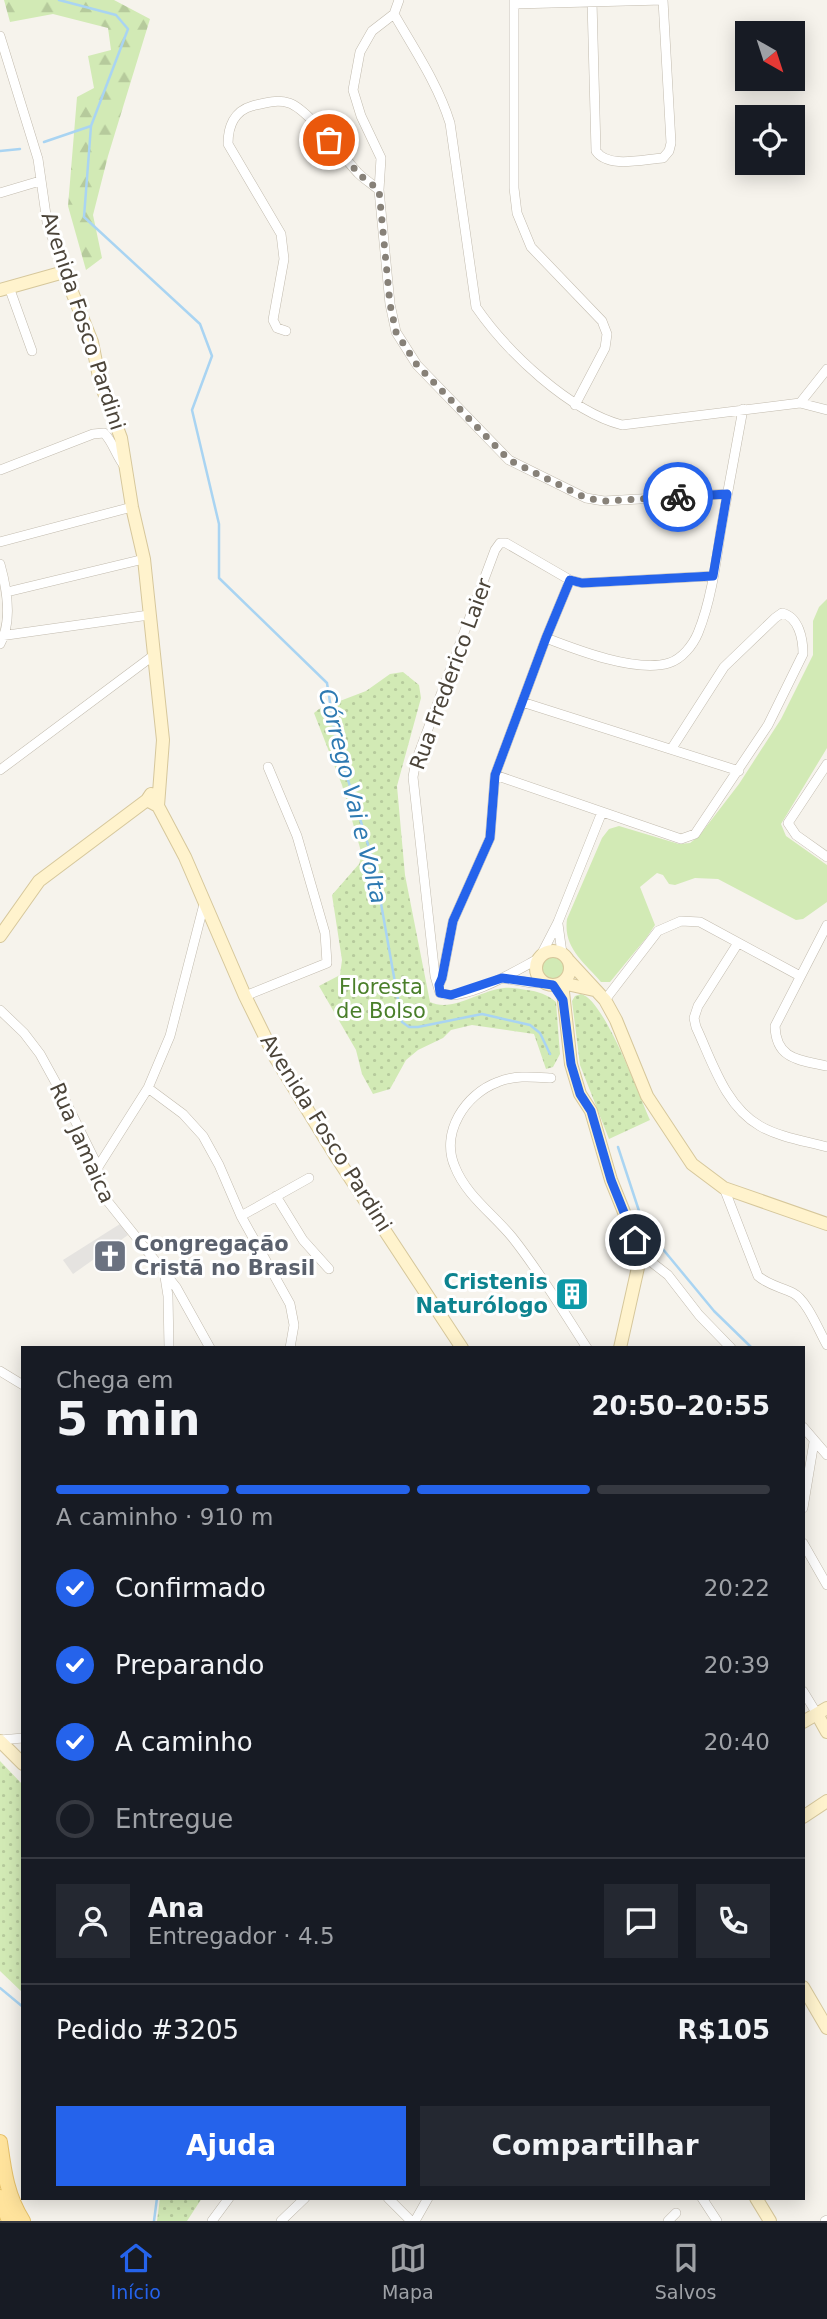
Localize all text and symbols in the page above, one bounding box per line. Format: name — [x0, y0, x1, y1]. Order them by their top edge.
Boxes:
north arrow — [735, 21, 805, 91]
map controls — [735, 21, 805, 175]
button: locate — [735, 105, 805, 175]
pin — [299, 110, 359, 170]
icon: bag — [310, 121, 348, 159]
street label: Avenida Fosco Pardini — [36, 209, 130, 433]
courier — [643, 462, 713, 532]
icon: bike — [659, 478, 697, 516]
street label: Rua Frederico Laier — [405, 575, 497, 773]
water label: Córrego Vai e Volta — [314, 686, 392, 906]
park label: Floresta de Bolso — [336, 975, 426, 1023]
street label: Avenida Fosco Pardini — [255, 1030, 397, 1236]
street label: Rua Jamaica — [45, 1079, 119, 1207]
pin — [605, 1210, 665, 1270]
icon: home — [616, 1221, 654, 1259]
place label: Congregação Cristã no Brasil — [134, 1232, 315, 1280]
church icon: Congregação Cristã no Brasil — [91, 1237, 129, 1275]
place label: Cristenis Naturólogo — [415, 1270, 548, 1318]
building icon: Cristenis Naturólogo — [553, 1275, 591, 1313]
text: Chega em — [56, 1367, 173, 1393]
text: 20:50–20:55 — [591, 1391, 770, 1421]
text: 5 min — [56, 1392, 200, 1446]
text: A caminho · 910 m — [56, 1504, 273, 1530]
icon: check — [56, 1569, 94, 1607]
text: Confirmado — [115, 1573, 266, 1603]
text: 20:22 — [704, 1575, 770, 1601]
icon: check — [56, 1646, 94, 1684]
text: Preparando — [115, 1650, 264, 1680]
text: 20:39 — [704, 1652, 770, 1678]
icon: check — [56, 1723, 94, 1761]
text: A caminho — [115, 1727, 253, 1757]
text: 20:40 — [704, 1729, 770, 1755]
text: Entregue — [115, 1804, 233, 1834]
button: person — [56, 1884, 130, 1958]
button: chat — [604, 1884, 678, 1958]
button: phone — [696, 1884, 770, 1958]
text: Ana — [148, 1893, 204, 1923]
text: Entregador · 4.5 — [148, 1923, 335, 1949]
text: Pedido #3205 — [56, 2015, 239, 2045]
text: R$105 — [678, 2015, 770, 2045]
button: Ajuda — [56, 2106, 406, 2186]
button: Compartilhar — [420, 2106, 770, 2186]
tab: Início — [111, 2239, 161, 2303]
tab: Mapa — [382, 2239, 434, 2303]
tab: Salvos — [655, 2239, 716, 2303]

